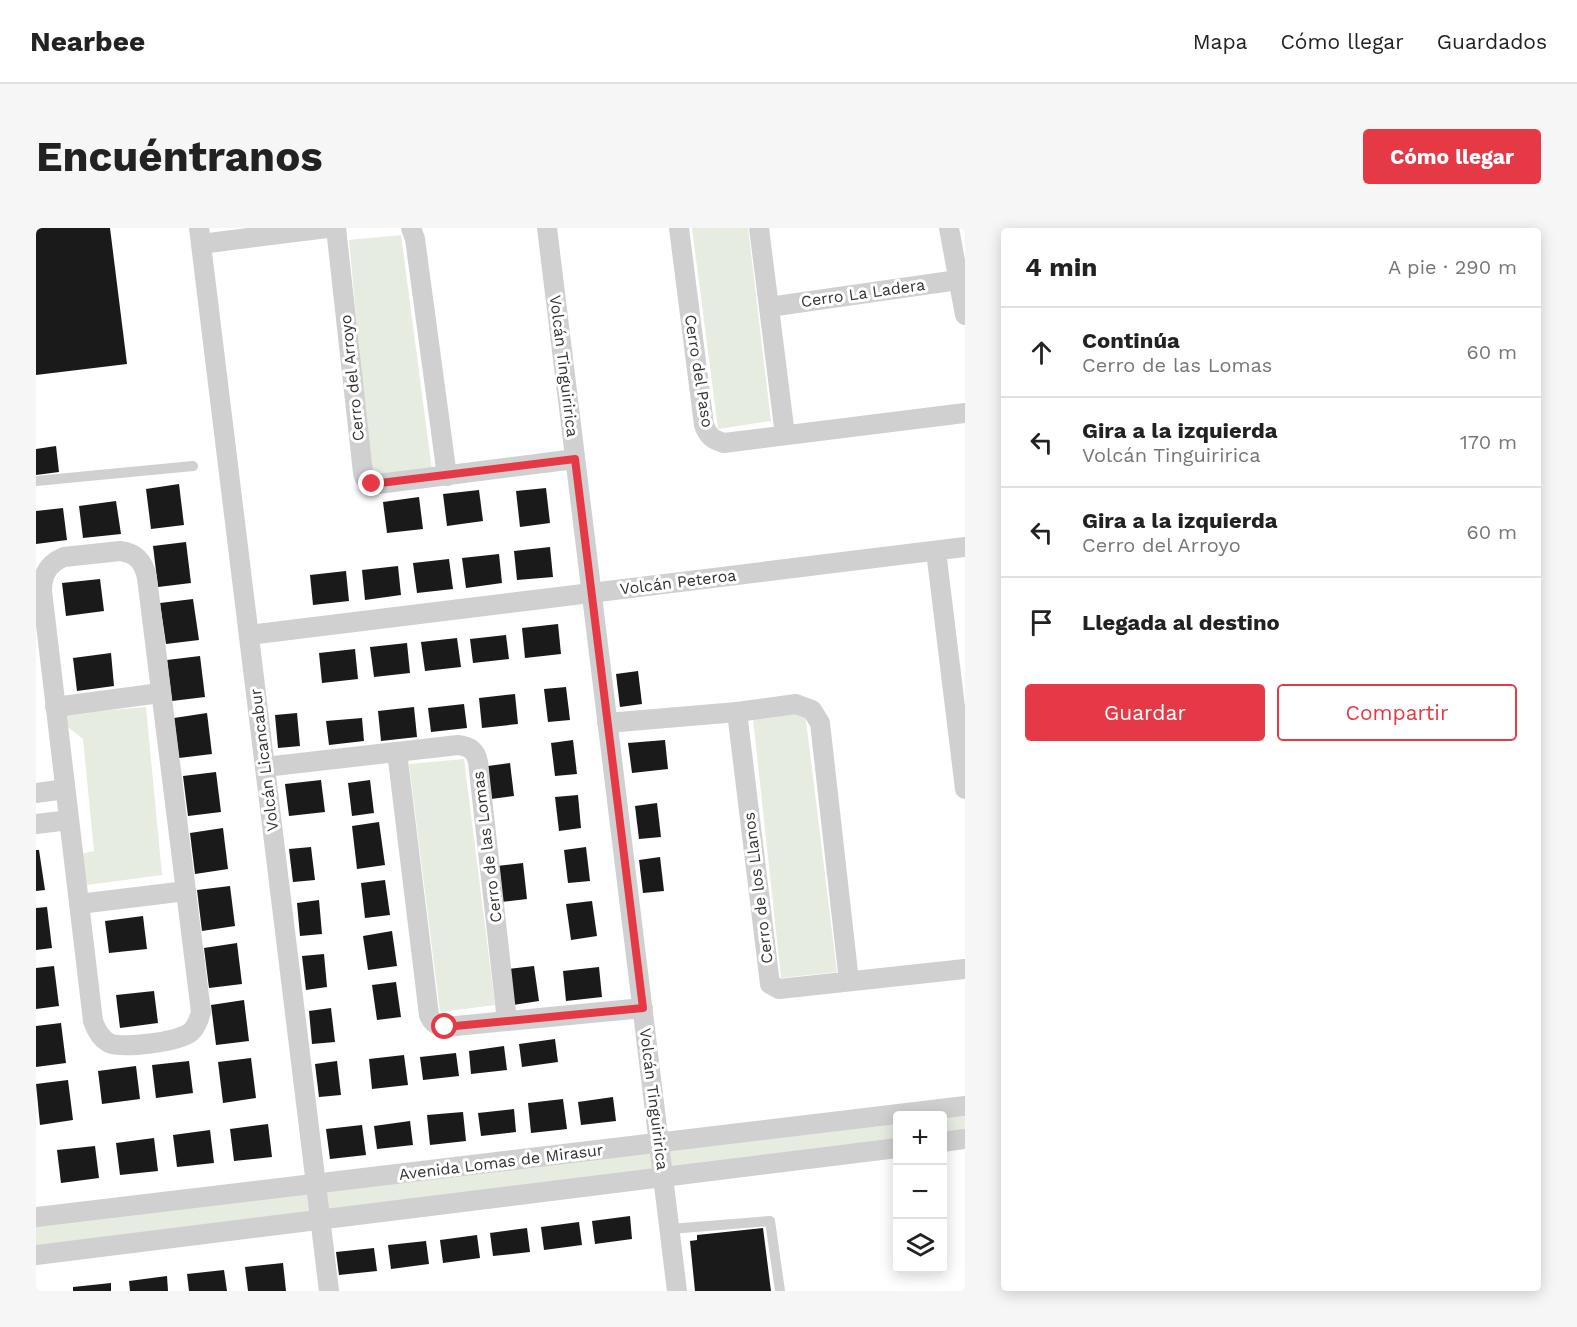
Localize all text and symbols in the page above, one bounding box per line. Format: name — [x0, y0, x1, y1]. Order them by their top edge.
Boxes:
text: Nearbee — [30, 25, 145, 58]
text: Mapa — [1193, 29, 1247, 54]
text: Cómo llegar — [1280, 29, 1404, 54]
text: Guardados — [1437, 29, 1547, 54]
button: Cómo llegar — [1363, 129, 1541, 184]
text: Encuéntranos — [36, 132, 323, 181]
text: 4 min — [1025, 252, 1097, 282]
text: A pie · 290 m — [1388, 255, 1517, 279]
street label: Cerro La Ladera — [800, 275, 926, 311]
street label: Volcán Tinguiririca — [546, 294, 582, 438]
street label: Cerro del Paso — [681, 313, 717, 429]
street label: Cerro del Arroyo — [336, 314, 368, 442]
text: Continúa — [1082, 328, 1180, 353]
icon: ahead — [1025, 336, 1058, 369]
text: 60 m — [1467, 340, 1517, 364]
text: Cerro de las Lomas — [1082, 353, 1272, 377]
text: Gira a la izquierda — [1082, 418, 1278, 443]
icon: left — [1025, 426, 1058, 459]
text: 170 m — [1460, 430, 1517, 454]
text: Volcán Tinguiririca — [1082, 443, 1261, 467]
route end — [358, 470, 384, 496]
text: Gira a la izquierda — [1082, 508, 1278, 533]
icon: left — [1025, 516, 1058, 549]
text: 60 m — [1467, 520, 1517, 544]
text: Cerro del Arroyo — [1082, 533, 1241, 557]
street label: Volcán Peteroa — [619, 565, 737, 599]
icon: arrive — [1025, 606, 1058, 639]
text: Llegada al destino — [1082, 610, 1280, 635]
button: Guardar — [1025, 684, 1265, 741]
button: Compartir — [1277, 684, 1517, 741]
street label: Volcán Licancabur — [246, 687, 282, 832]
street label: Cerro de las Lomas — [468, 770, 506, 924]
street label: Cerro de los Llanos — [739, 811, 777, 965]
route start — [431, 1013, 457, 1039]
street label: Volcán Tinguiririca — [636, 1027, 672, 1171]
map controls — [893, 1111, 947, 1273]
button: + — [893, 1111, 947, 1165]
street label: Avenida Lomas de Mirasur — [398, 1140, 605, 1184]
button: − — [893, 1165, 947, 1219]
button: layers — [893, 1219, 947, 1273]

